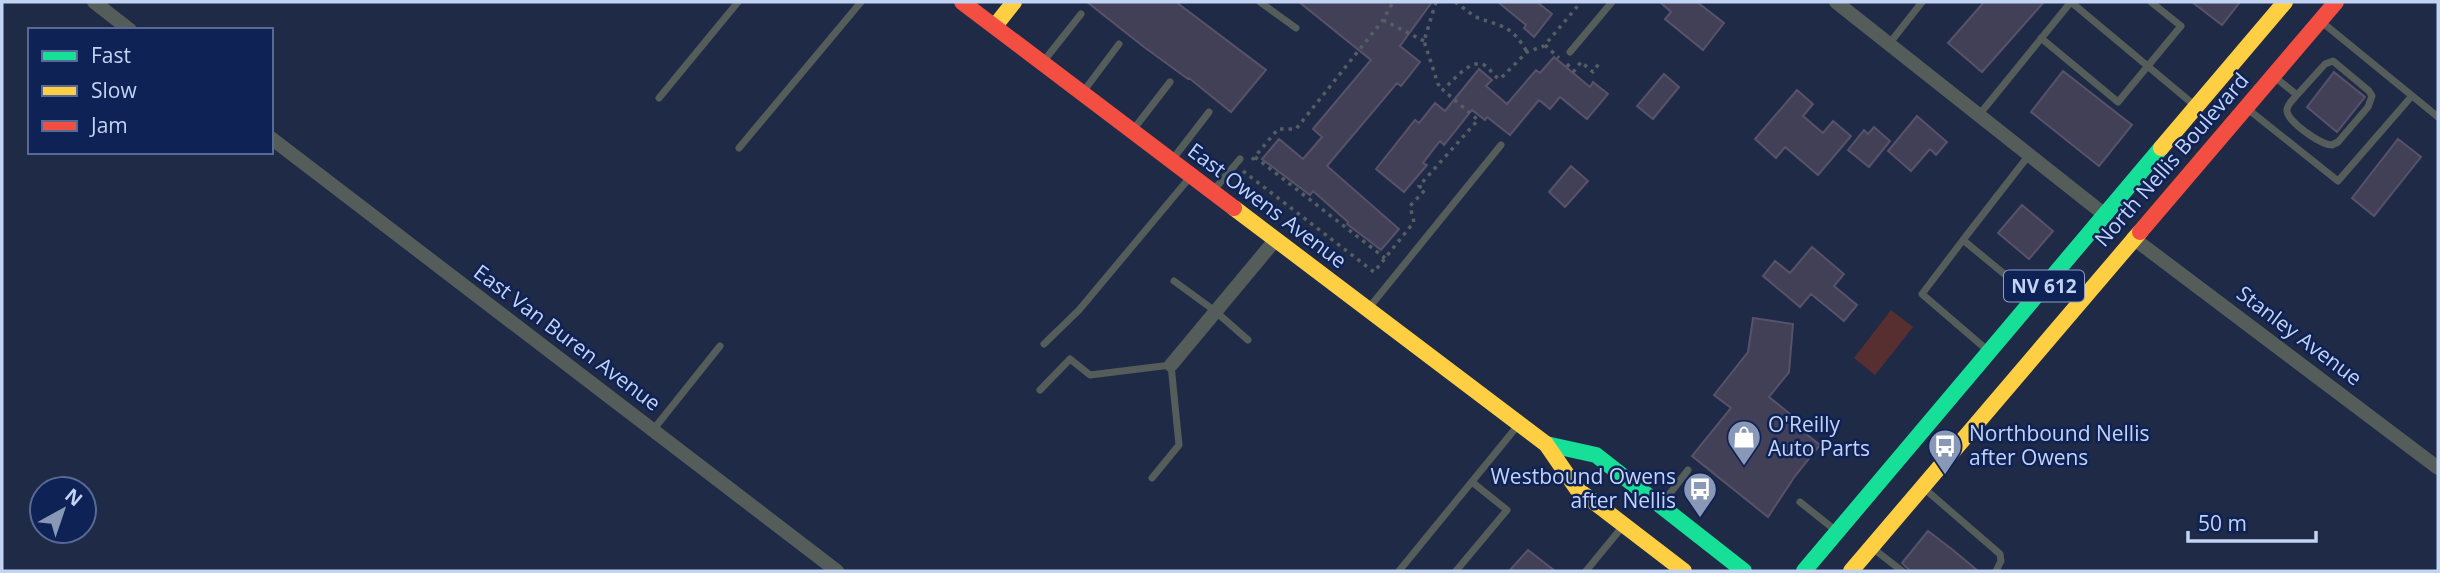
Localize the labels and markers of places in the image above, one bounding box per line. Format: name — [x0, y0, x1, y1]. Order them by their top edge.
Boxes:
place label: O'Reilly Auto Parts — [1768, 410, 1870, 462]
shop icon: O'Reilly Auto Parts — [1725, 418, 1763, 467]
place label: Northbound Nellis after Owens — [1969, 419, 2149, 471]
bus stop icon: Northbound Nellis after Owens — [1926, 427, 1964, 476]
place label: Westbound Owens after Nellis — [1490, 462, 1676, 514]
bus stop icon: Westbound Owens after Nellis — [1681, 470, 1719, 519]

